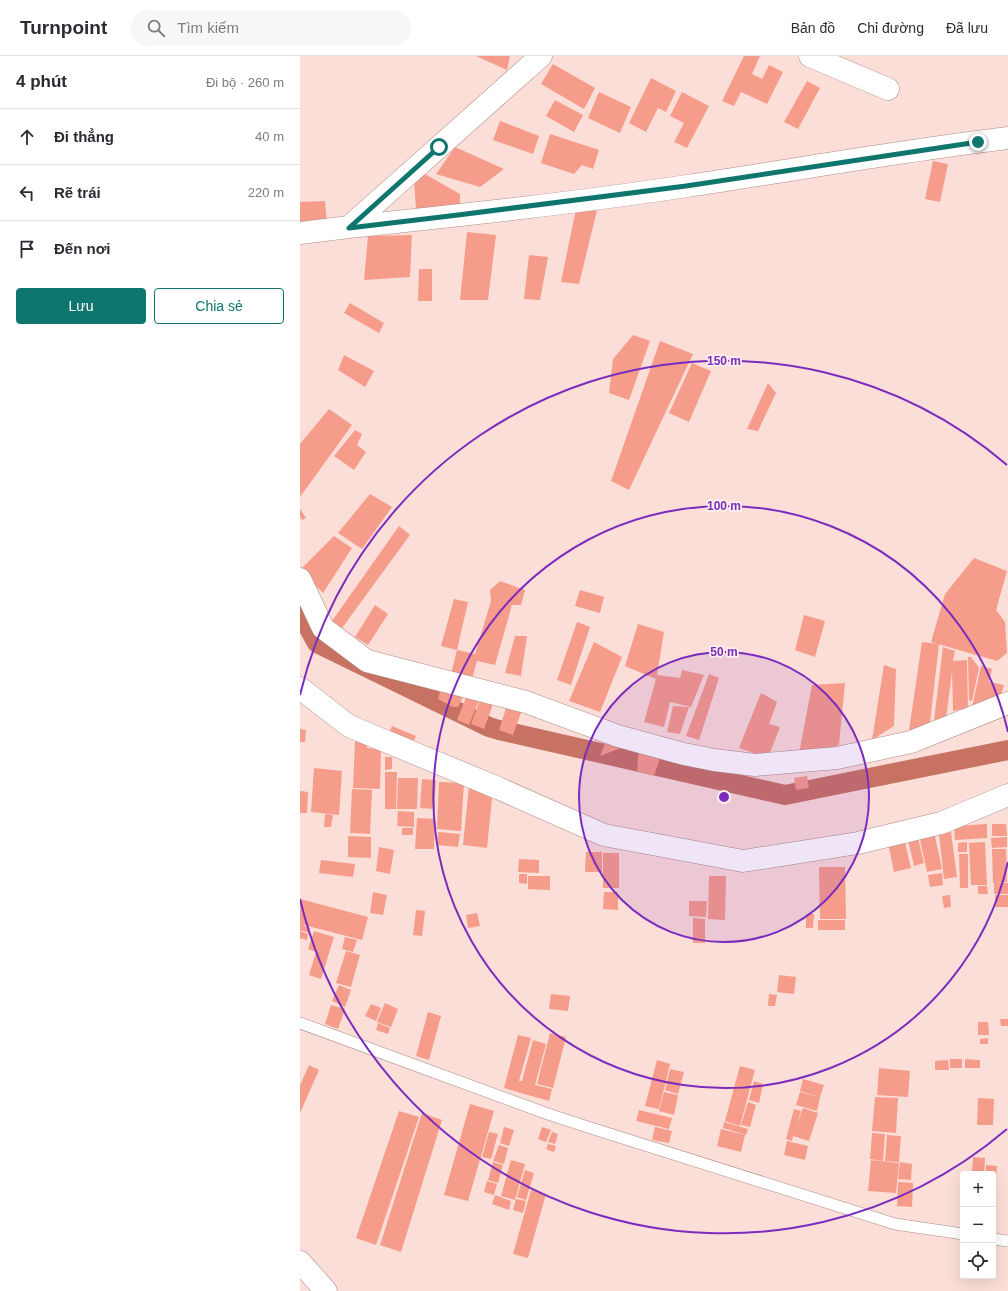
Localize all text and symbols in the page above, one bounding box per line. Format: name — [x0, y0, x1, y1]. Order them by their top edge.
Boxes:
search box — [131, 10, 411, 46]
text: Turnpoint — [20, 17, 107, 38]
icon: search — [145, 17, 167, 39]
text: Tìm kiếm — [177, 19, 239, 36]
text: Bản đồ — [791, 20, 835, 36]
text: Chỉ đường — [857, 20, 924, 36]
text: Đã lưu — [946, 20, 988, 36]
text: 4 phút — [16, 72, 67, 91]
text: Đi bộ · 260 m — [206, 75, 284, 90]
icon: ahead — [16, 126, 38, 148]
text: Đi thẳng — [54, 128, 114, 145]
text: 40 m — [255, 129, 284, 144]
route end — [969, 133, 987, 151]
route start — [430, 138, 448, 156]
icon: left — [16, 182, 38, 204]
text: Rẽ trái — [54, 184, 101, 201]
text: 220 m — [248, 185, 284, 200]
icon: arrive — [16, 238, 38, 260]
text: Đến nơi — [54, 240, 111, 257]
button: Lưu — [16, 288, 146, 324]
button: Chia sẻ — [154, 288, 284, 324]
text: 150 m — [707, 354, 741, 368]
text: 100 m — [707, 499, 741, 513]
text: 50 m — [710, 645, 738, 659]
centre of rings — [717, 790, 731, 804]
map controls — [960, 1171, 996, 1279]
button: + — [960, 1171, 996, 1207]
button: − — [960, 1207, 996, 1243]
button: locate — [960, 1243, 996, 1279]

